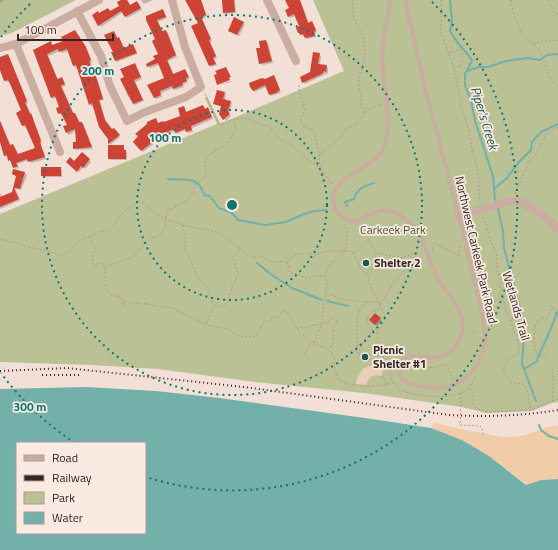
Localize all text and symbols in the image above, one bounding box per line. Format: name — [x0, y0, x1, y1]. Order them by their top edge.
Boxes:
scale bar — [18, 16, 113, 42]
text: 100 m — [24, 20, 57, 39]
text: 200 m — [82, 61, 114, 80]
water label: Piper's Creek — [466, 84, 505, 154]
text: 100 m — [149, 128, 181, 147]
street label: Northwest Carkeek Park Road — [450, 174, 503, 326]
centre of rings — [225, 198, 239, 212]
park label: Carkeek Park — [360, 220, 426, 239]
place label: Shelter 2 — [374, 253, 421, 272]
marker: Shelter 2 — [361, 258, 371, 268]
street label: Wetlands Trail — [498, 269, 535, 343]
place label: Picnic Shelter #1 — [373, 340, 427, 373]
marker: Picnic Shelter #1 — [360, 352, 370, 362]
text: 300 m — [14, 397, 46, 416]
legend — [16, 442, 146, 534]
text: Road — [52, 448, 78, 467]
text: Railway — [52, 468, 92, 487]
text: Park — [52, 488, 75, 507]
text: Water — [52, 508, 83, 527]

